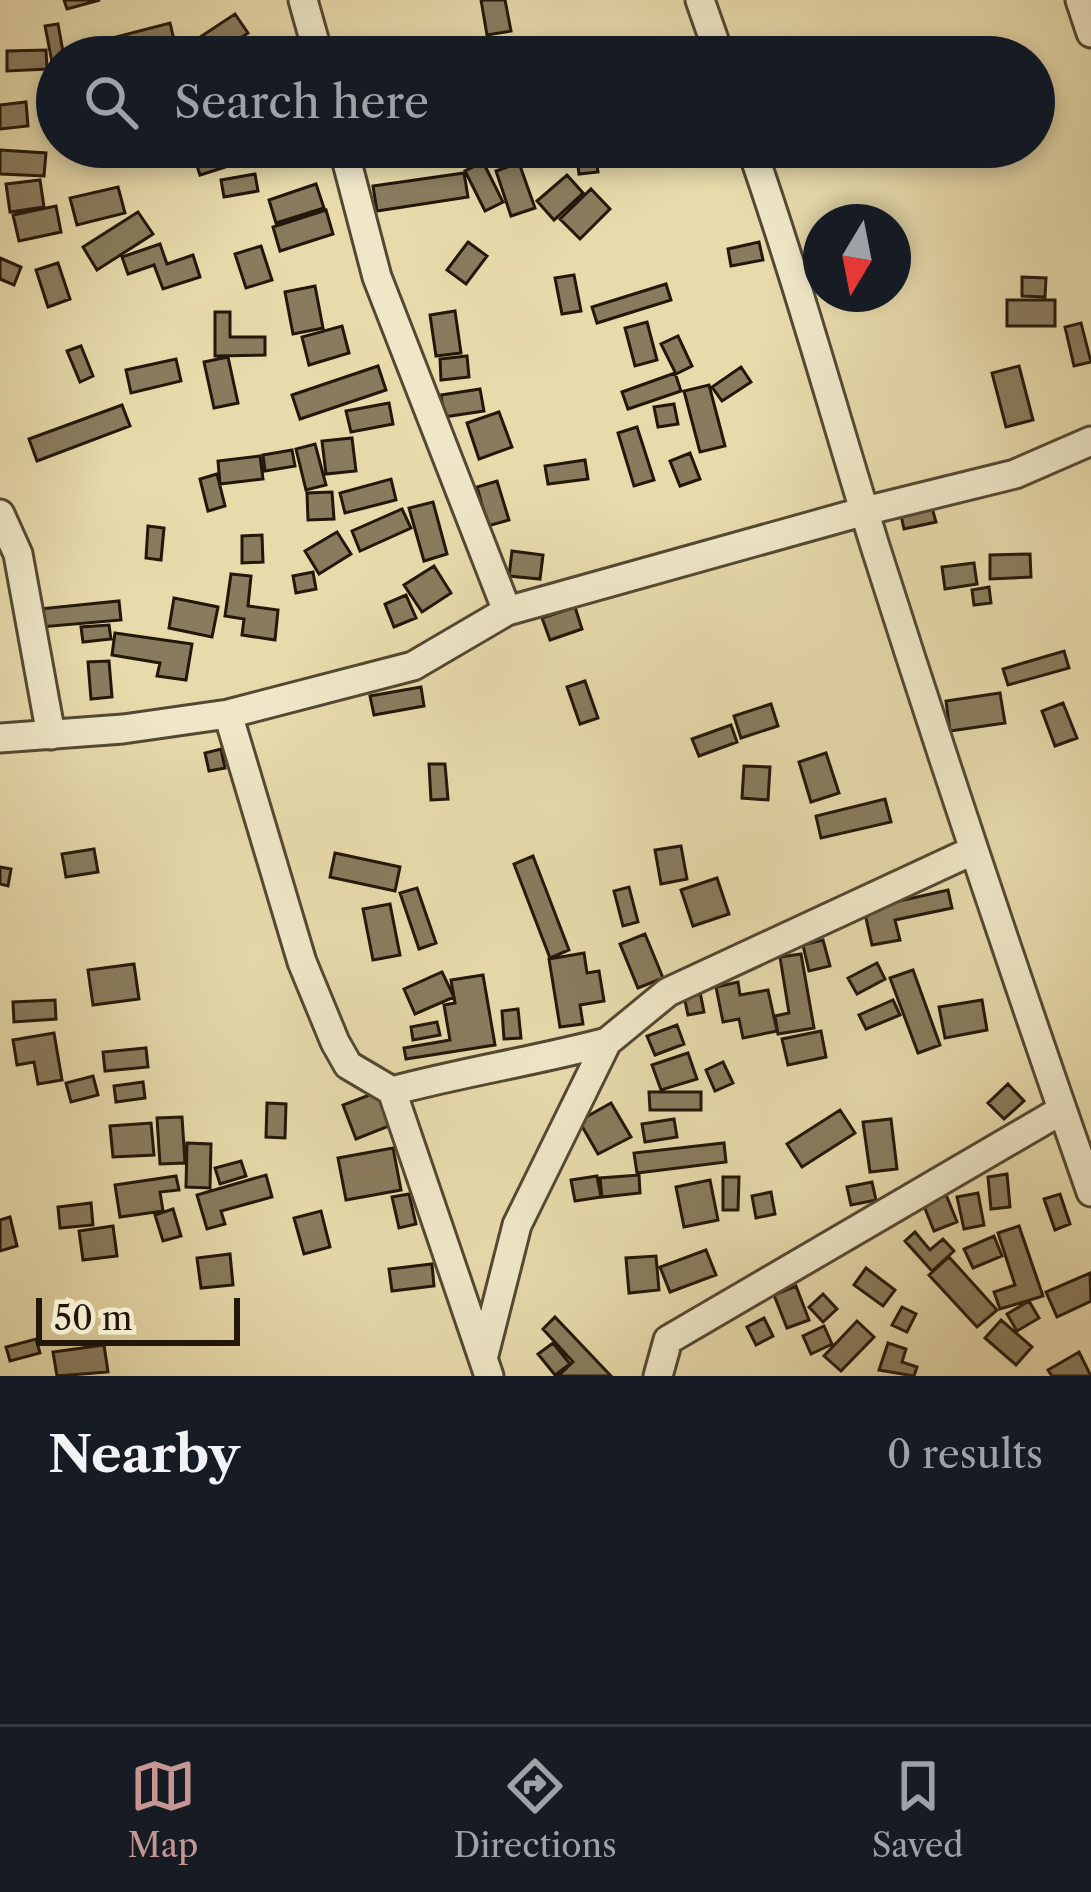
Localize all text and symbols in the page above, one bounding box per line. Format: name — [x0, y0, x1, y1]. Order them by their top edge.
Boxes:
search box — [36, 36, 1055, 168]
icon: search — [78, 69, 144, 135]
text: Search here — [174, 74, 429, 130]
north arrow — [803, 204, 911, 312]
scale bar — [36, 1292, 240, 1345]
text: 50 m — [54, 1298, 132, 1339]
text: Nearby — [48, 1423, 240, 1485]
text: 0 results — [887, 1430, 1043, 1478]
tab: Map — [128, 1753, 198, 1866]
tab: Directions — [454, 1753, 617, 1866]
tab: Saved — [872, 1753, 963, 1866]

